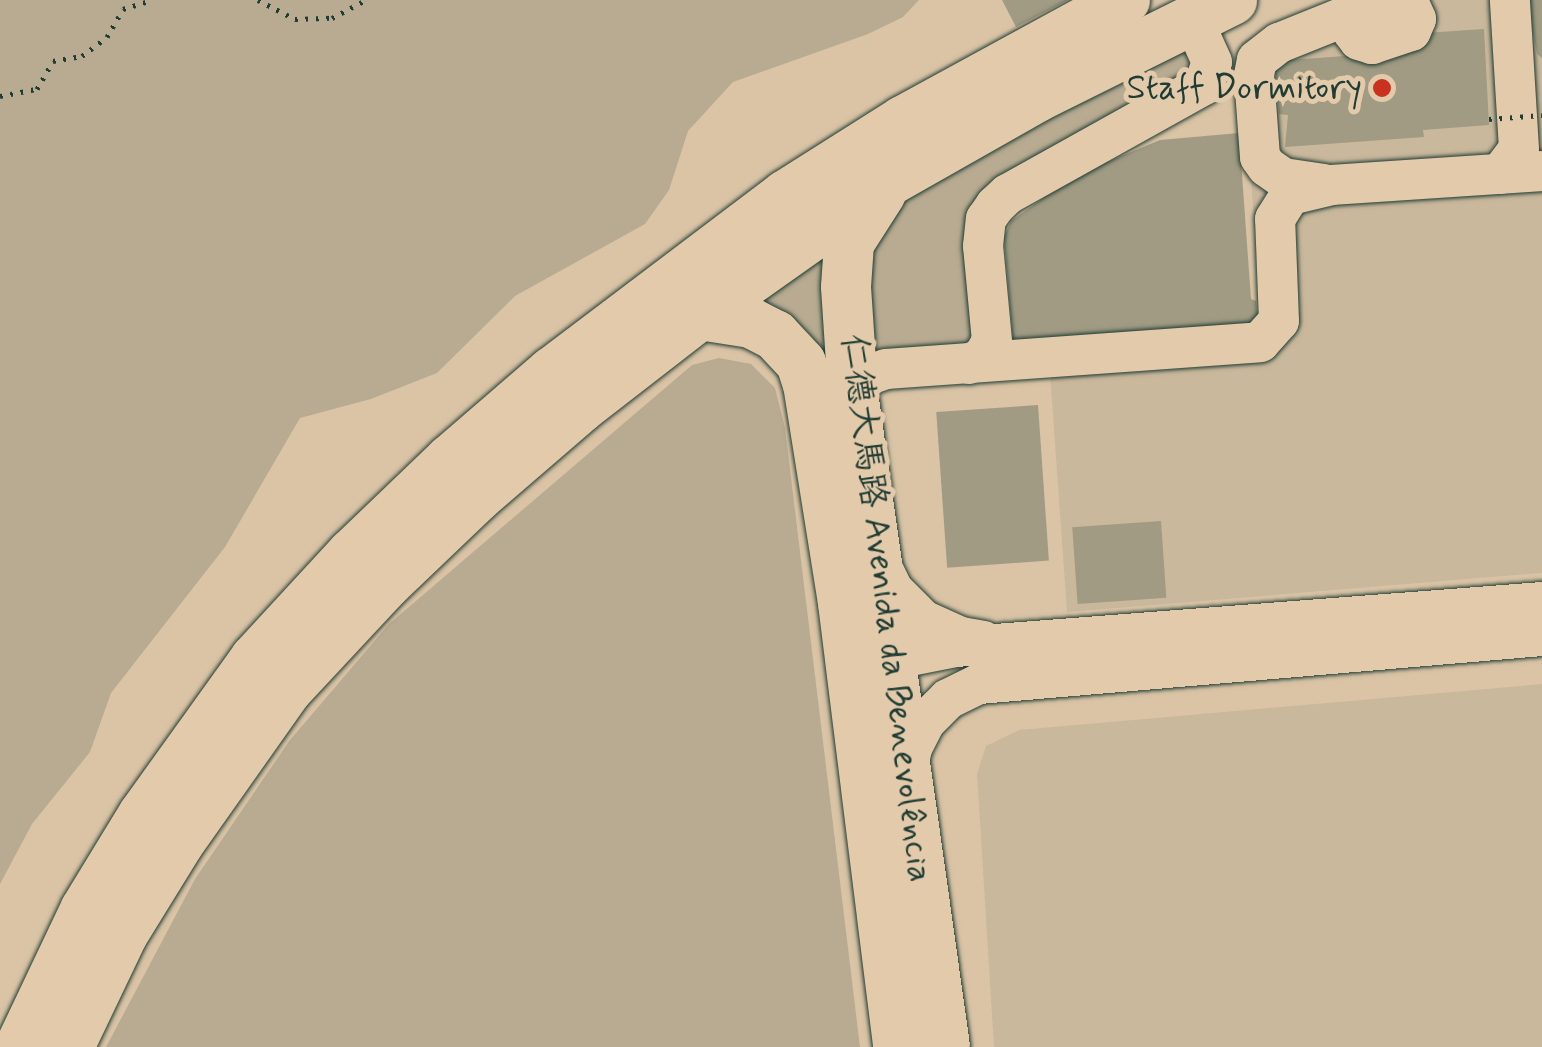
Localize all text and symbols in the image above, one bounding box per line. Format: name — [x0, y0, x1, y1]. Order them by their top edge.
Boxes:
place label: Staff Dormitory — [1112, 67, 1362, 109]
marker: Staff Dormitory — [1371, 77, 1393, 99]
street label: 仁德大馬路 Avenida da Benevolência — [832, 337, 940, 879]

